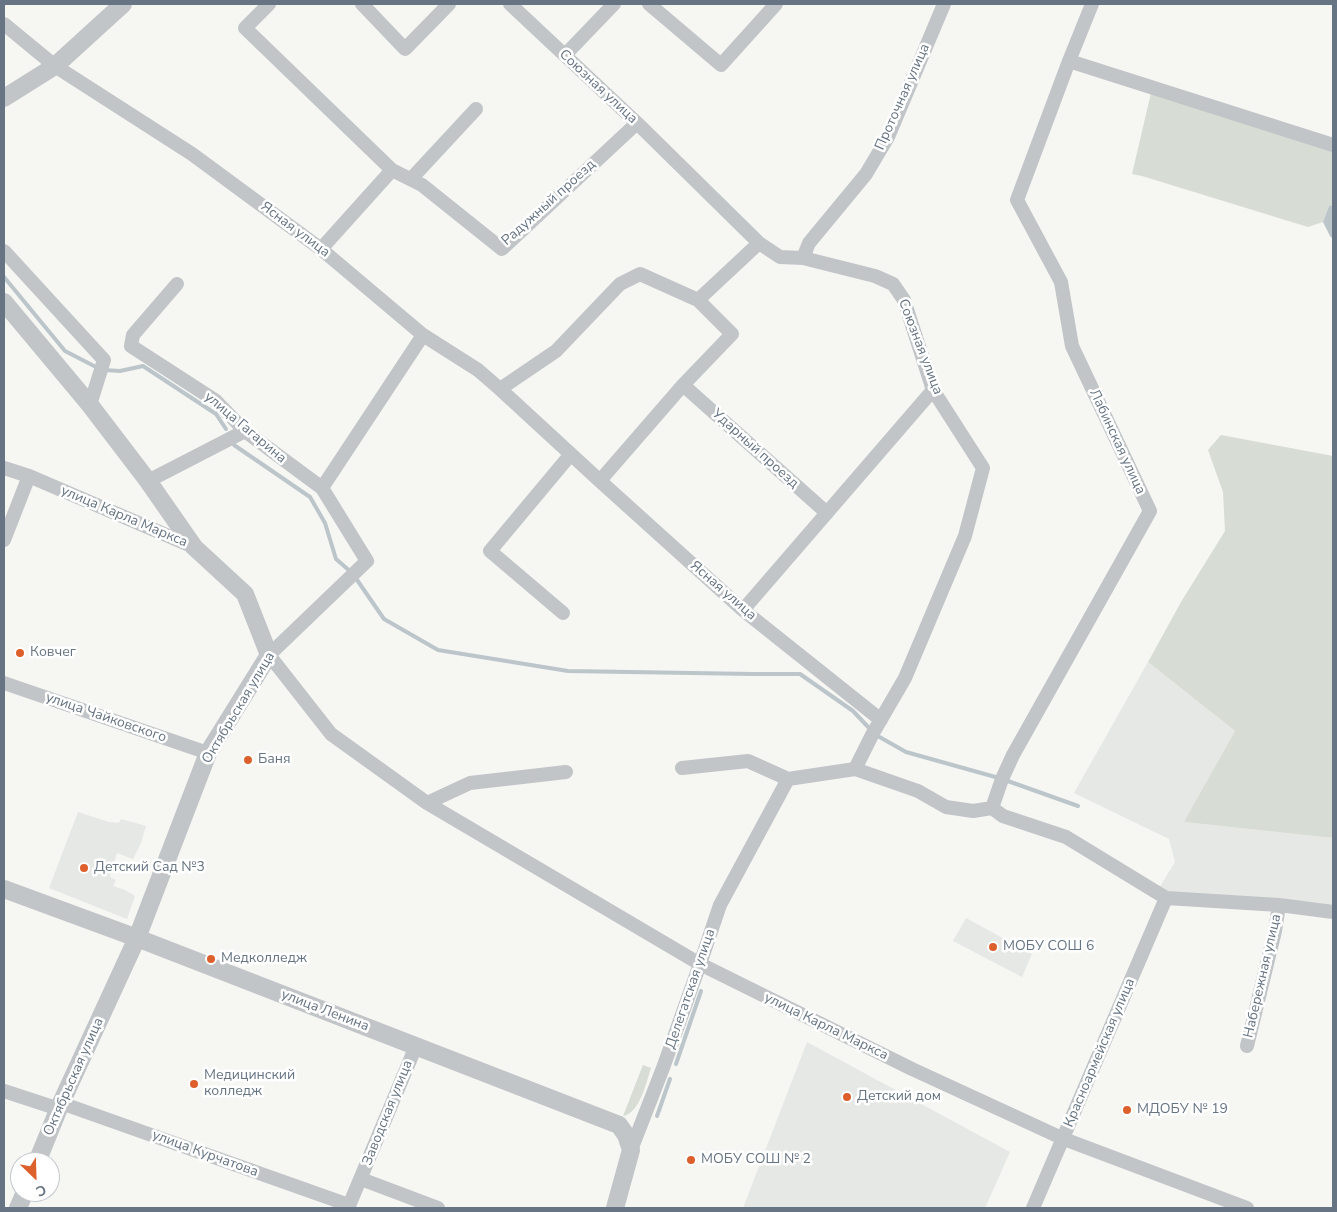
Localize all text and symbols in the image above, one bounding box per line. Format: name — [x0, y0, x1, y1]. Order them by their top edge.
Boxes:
street label: Проточная улица — [872, 41, 934, 153]
street label: Союзная улица — [555, 46, 641, 128]
street label: Радужный проезд — [499, 156, 599, 250]
street label: Ясная улица — [257, 199, 333, 261]
street label: Союзная улица — [894, 297, 946, 397]
street label: Лабинская улица — [1085, 387, 1149, 497]
street label: улица Гагарина — [201, 389, 289, 467]
street label: Ударный проезд — [708, 406, 802, 492]
street label: улица Карла Маркса — [58, 483, 190, 551]
street label: Ясная улица — [687, 558, 759, 624]
place label: Ковчег — [30, 645, 76, 661]
marker: Ковчег — [14, 647, 26, 659]
street label: Октябрьская улица — [199, 649, 279, 767]
street label: улица Чайковского — [43, 689, 169, 747]
place label: Баня — [258, 752, 291, 768]
marker: Баня — [242, 754, 254, 766]
place label: Детский Сад №3 — [94, 860, 205, 876]
marker: Детский Сад №3 — [78, 862, 90, 874]
street label: Набережная улица — [1241, 912, 1285, 1040]
street label: Делегатская улица — [663, 927, 719, 1051]
place label: МОБУ СОШ 6 — [1003, 939, 1094, 955]
marker: МОБУ СОШ 6 — [987, 941, 999, 953]
place label: Медколледж — [221, 951, 307, 967]
marker: Медколледж — [205, 953, 217, 965]
street label: Красноармейская улица — [1061, 976, 1139, 1130]
street label: улица Ленина — [279, 987, 371, 1035]
street label: улица Карла Маркса — [761, 990, 891, 1064]
street label: Октябрьская улица — [40, 1015, 108, 1139]
street label: Заводская улица — [359, 1058, 417, 1168]
place label: Медицинский колледж — [204, 1068, 295, 1100]
marker: Медицинский колледж — [188, 1078, 200, 1090]
place label: Детский дом — [857, 1089, 941, 1105]
marker: Детский дом — [841, 1091, 853, 1103]
place label: МДОБУ № 19 — [1137, 1102, 1228, 1118]
marker: МДОБУ № 19 — [1121, 1104, 1133, 1116]
street label: улица Курчатова — [150, 1127, 260, 1181]
north arrow — [10, 1152, 60, 1202]
place label: МОБУ СОШ № 2 — [701, 1152, 811, 1168]
marker: МОБУ СОШ № 2 — [685, 1154, 697, 1166]
text: С — [33, 1180, 49, 1201]

